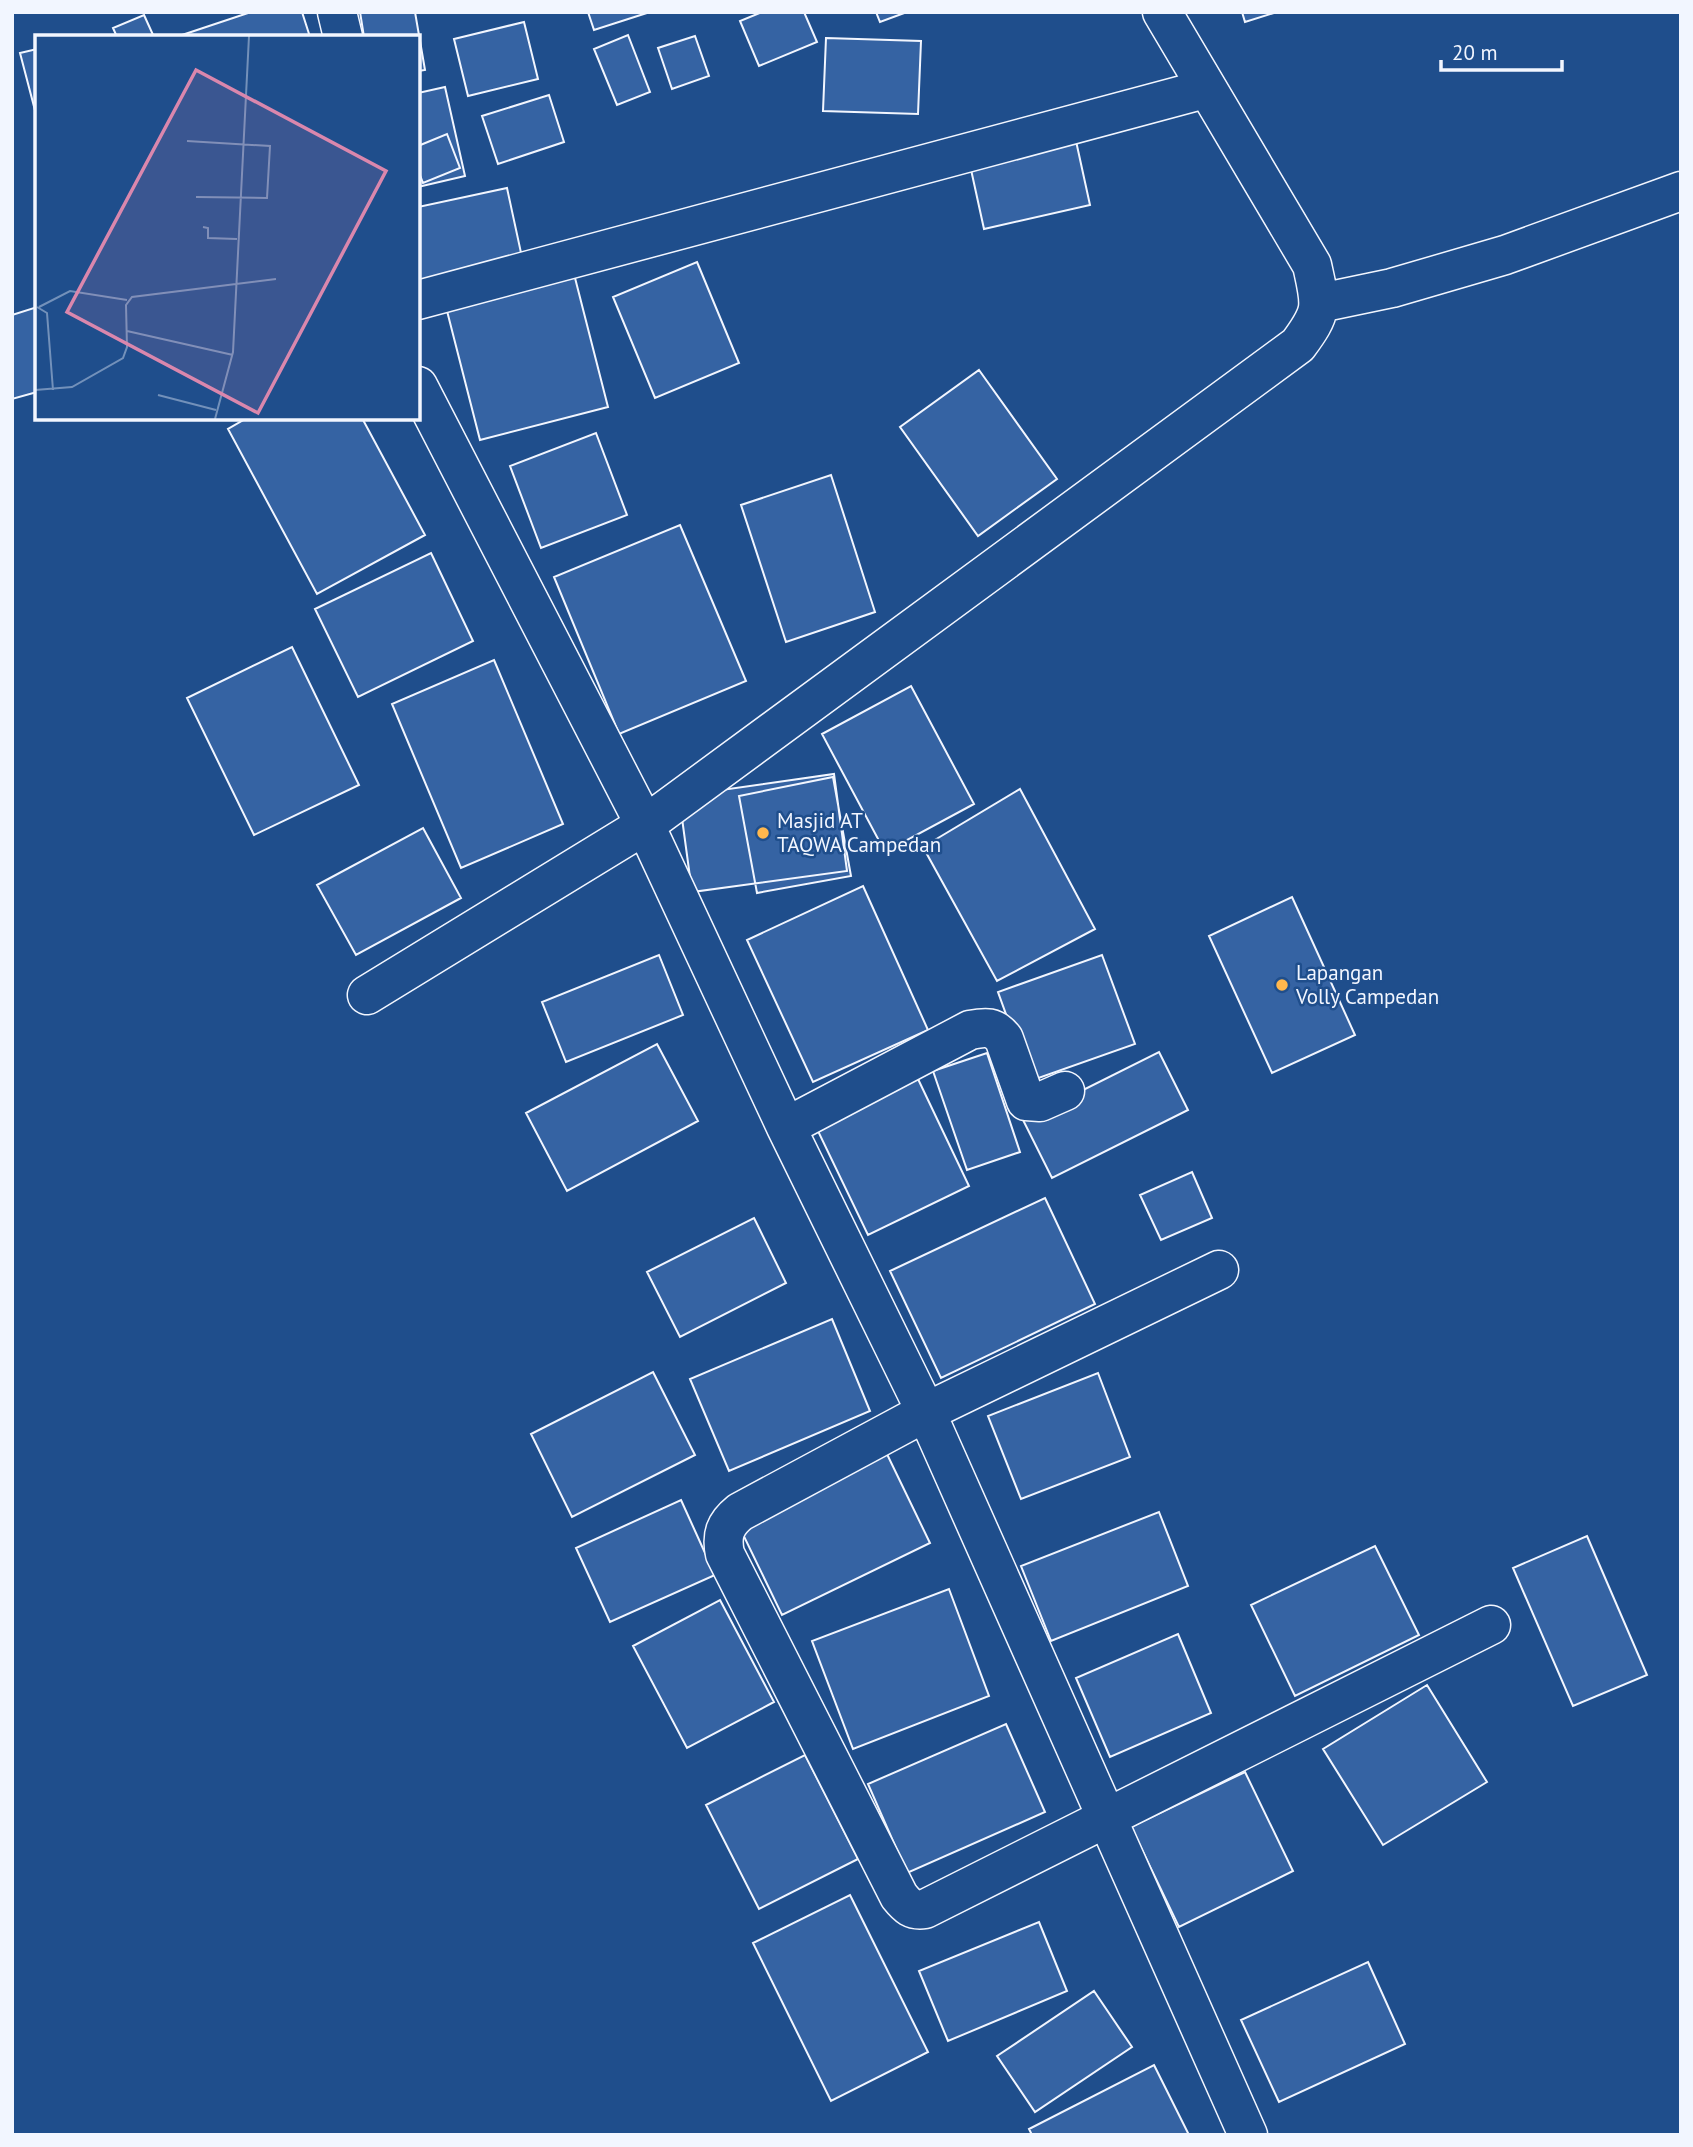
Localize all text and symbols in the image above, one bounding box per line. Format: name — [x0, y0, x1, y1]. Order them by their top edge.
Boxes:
scale bar — [1441, 28, 1562, 72]
inset map — [35, 35, 420, 420]
text: 20 m — [1452, 39, 1498, 66]
place label: Masjid AT TAQWA Campedan — [777, 807, 941, 858]
marker: Masjid AT TAQWA Campedan — [755, 825, 771, 841]
place label: Lapangan Volly Campedan — [1295, 959, 1439, 1010]
marker: Lapangan Volly Campedan — [1274, 977, 1290, 993]

